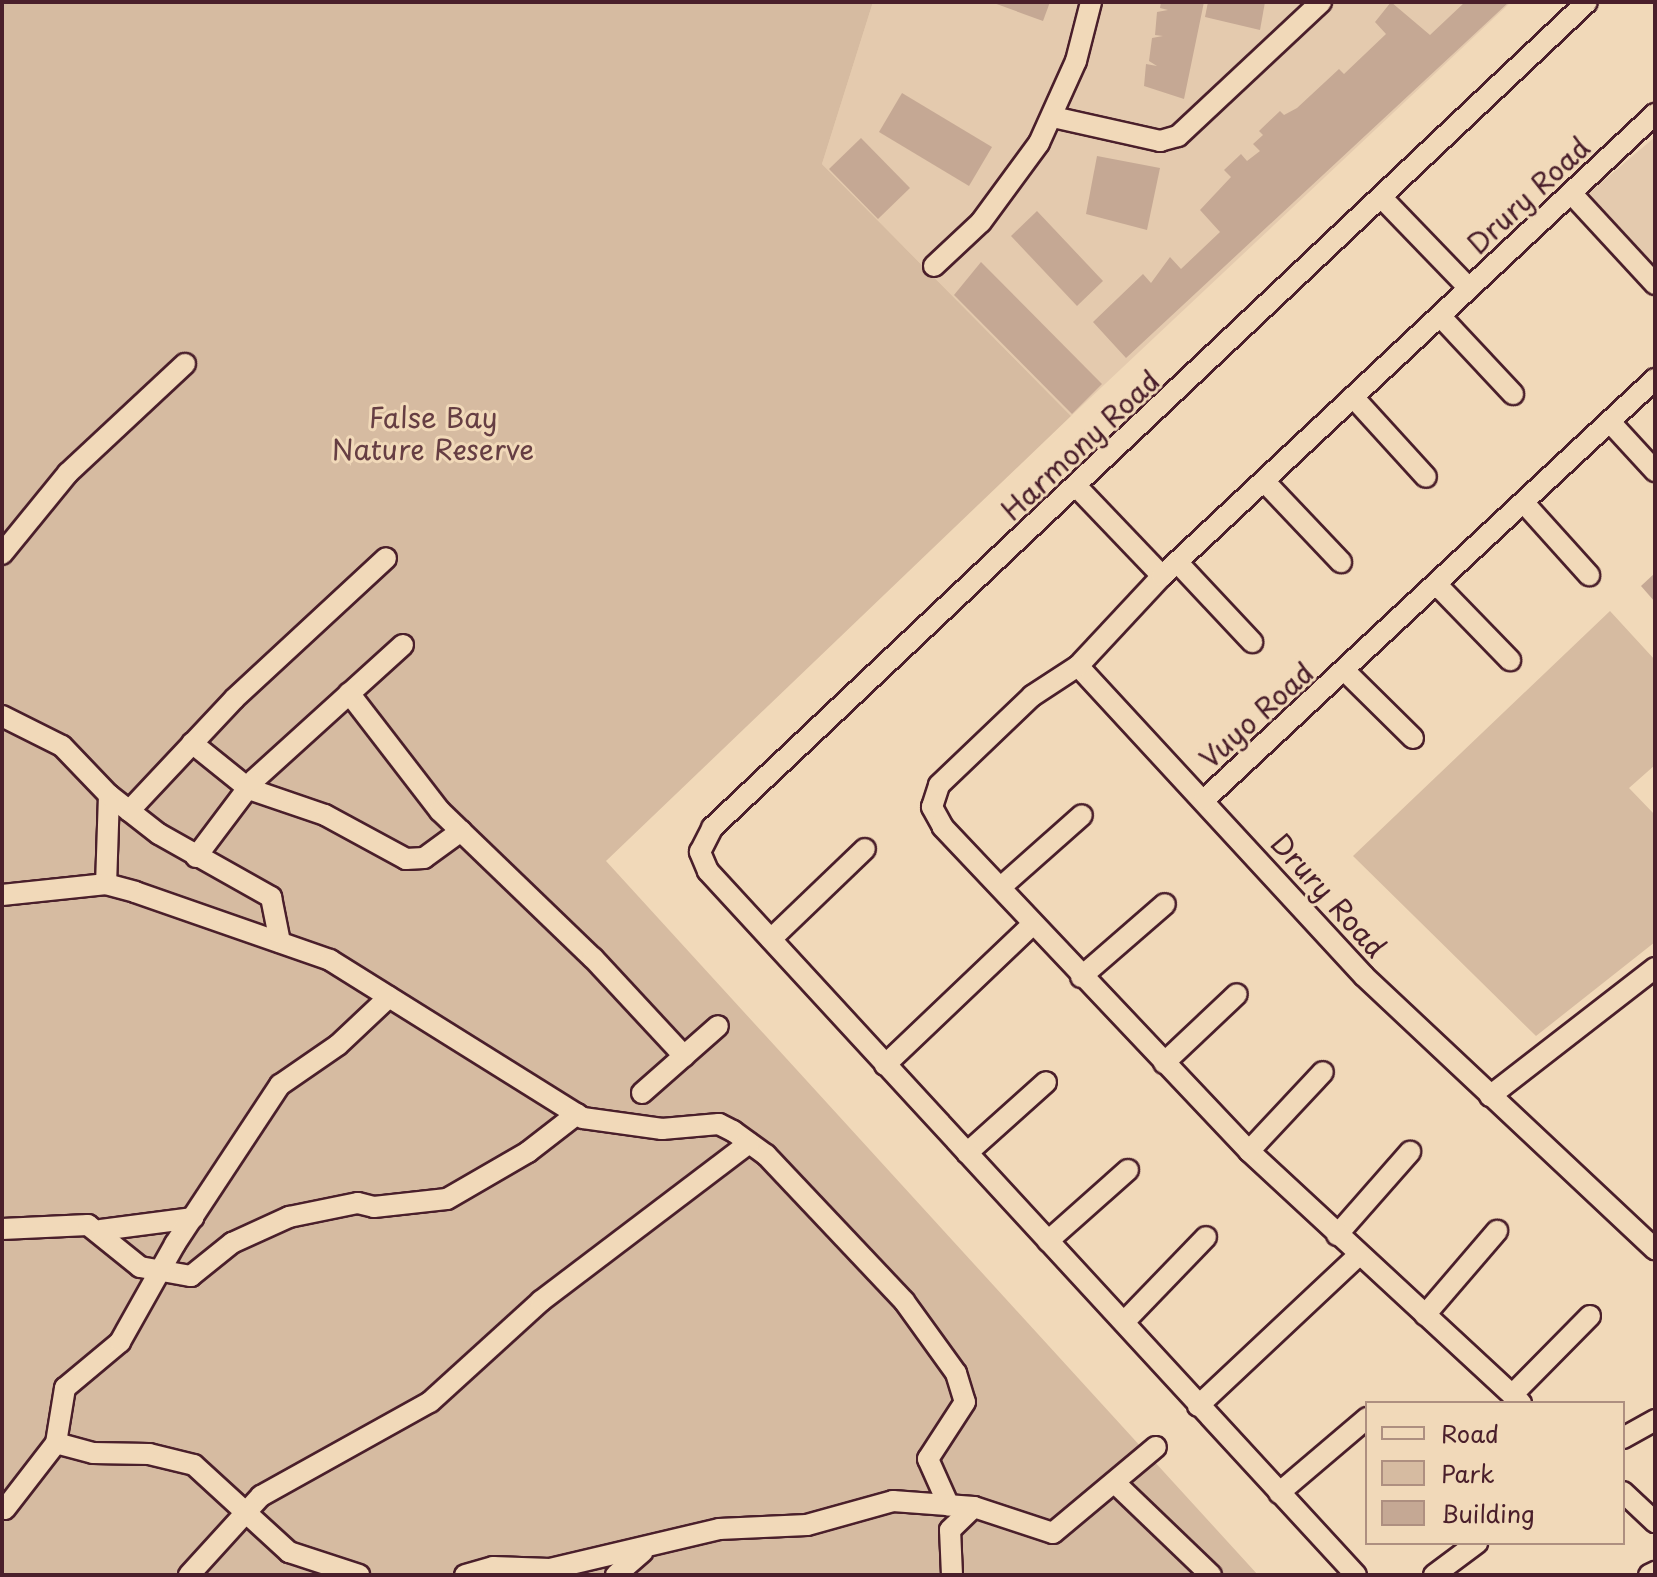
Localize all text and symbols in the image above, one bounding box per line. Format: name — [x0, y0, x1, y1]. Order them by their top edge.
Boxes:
street label: Drury Road — [1460, 130, 1596, 260]
street label: Harmony Road — [994, 363, 1166, 527]
park label: False Bay Nature Reserve — [331, 400, 535, 466]
street label: Vuyo Road — [1192, 655, 1320, 775]
street label: Drury Road — [1264, 826, 1394, 964]
legend — [1365, 1401, 1625, 1545]
text: Road — [1441, 1415, 1499, 1451]
text: Park — [1441, 1455, 1495, 1491]
text: Building — [1441, 1495, 1535, 1531]

